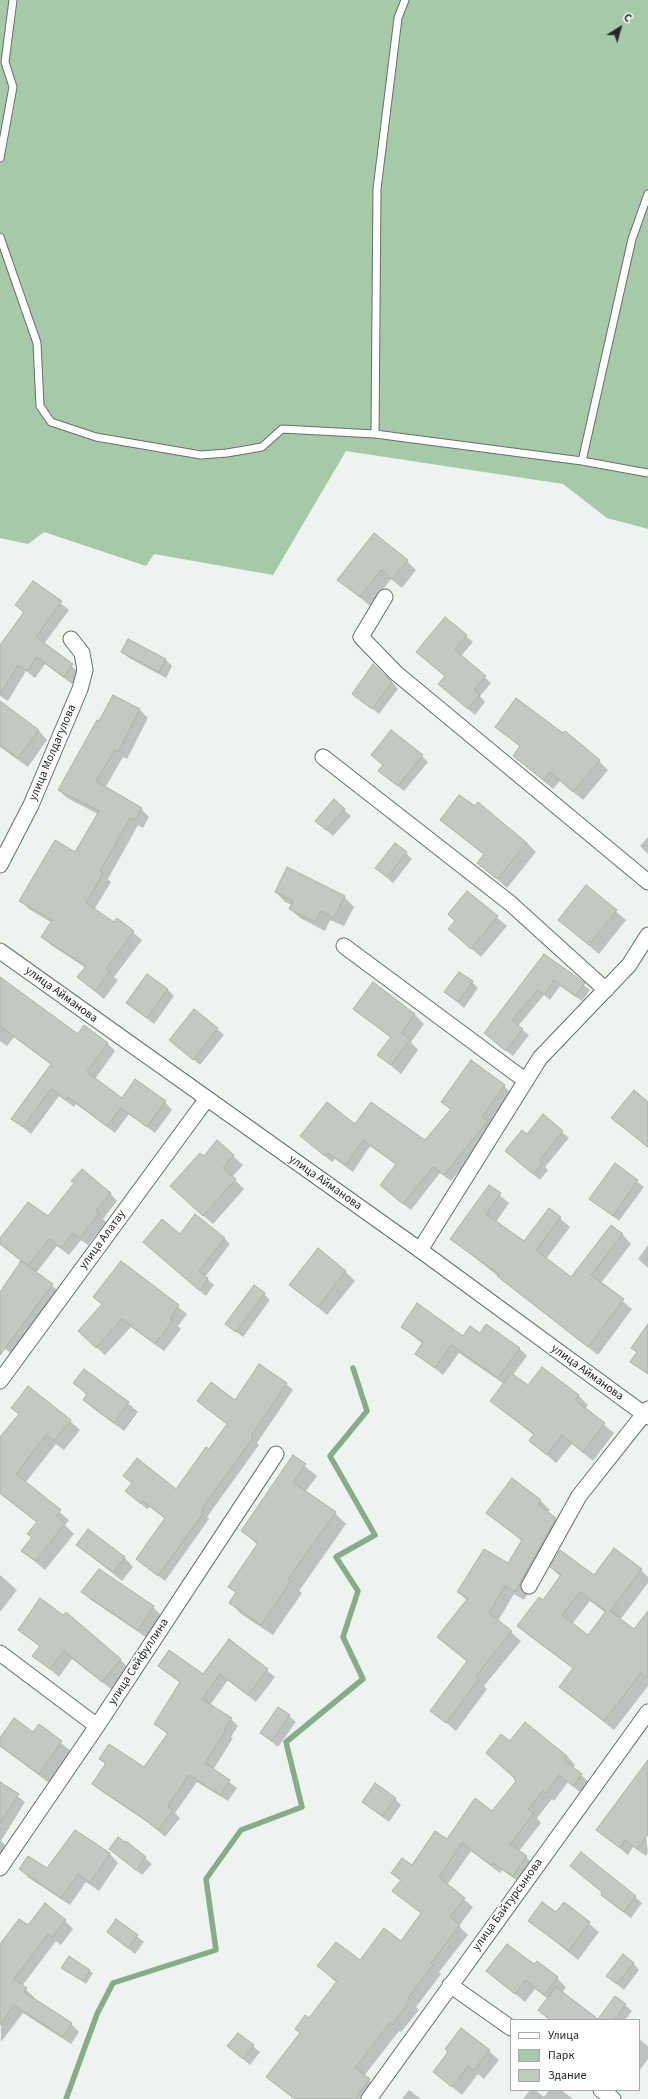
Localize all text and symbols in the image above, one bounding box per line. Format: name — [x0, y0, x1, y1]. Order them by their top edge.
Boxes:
north arrow — [600, 8, 640, 48]
text: С — [620, 10, 635, 26]
street label: улица Молдагулова — [26, 703, 80, 803]
street label: улица Айманова — [22, 964, 100, 1026]
street label: улица Айманова — [286, 1152, 364, 1214]
street label: улица Алатау — [77, 1208, 129, 1272]
street label: улица Айманова — [548, 1342, 626, 1404]
street label: улица Сейфуллина — [106, 1616, 172, 1708]
street label: улица Байтурсынова — [470, 1856, 546, 1954]
legend — [510, 2019, 640, 2091]
text: Улица — [548, 2027, 579, 2044]
text: Парк — [548, 2047, 574, 2064]
text: Здание — [548, 2067, 587, 2084]

